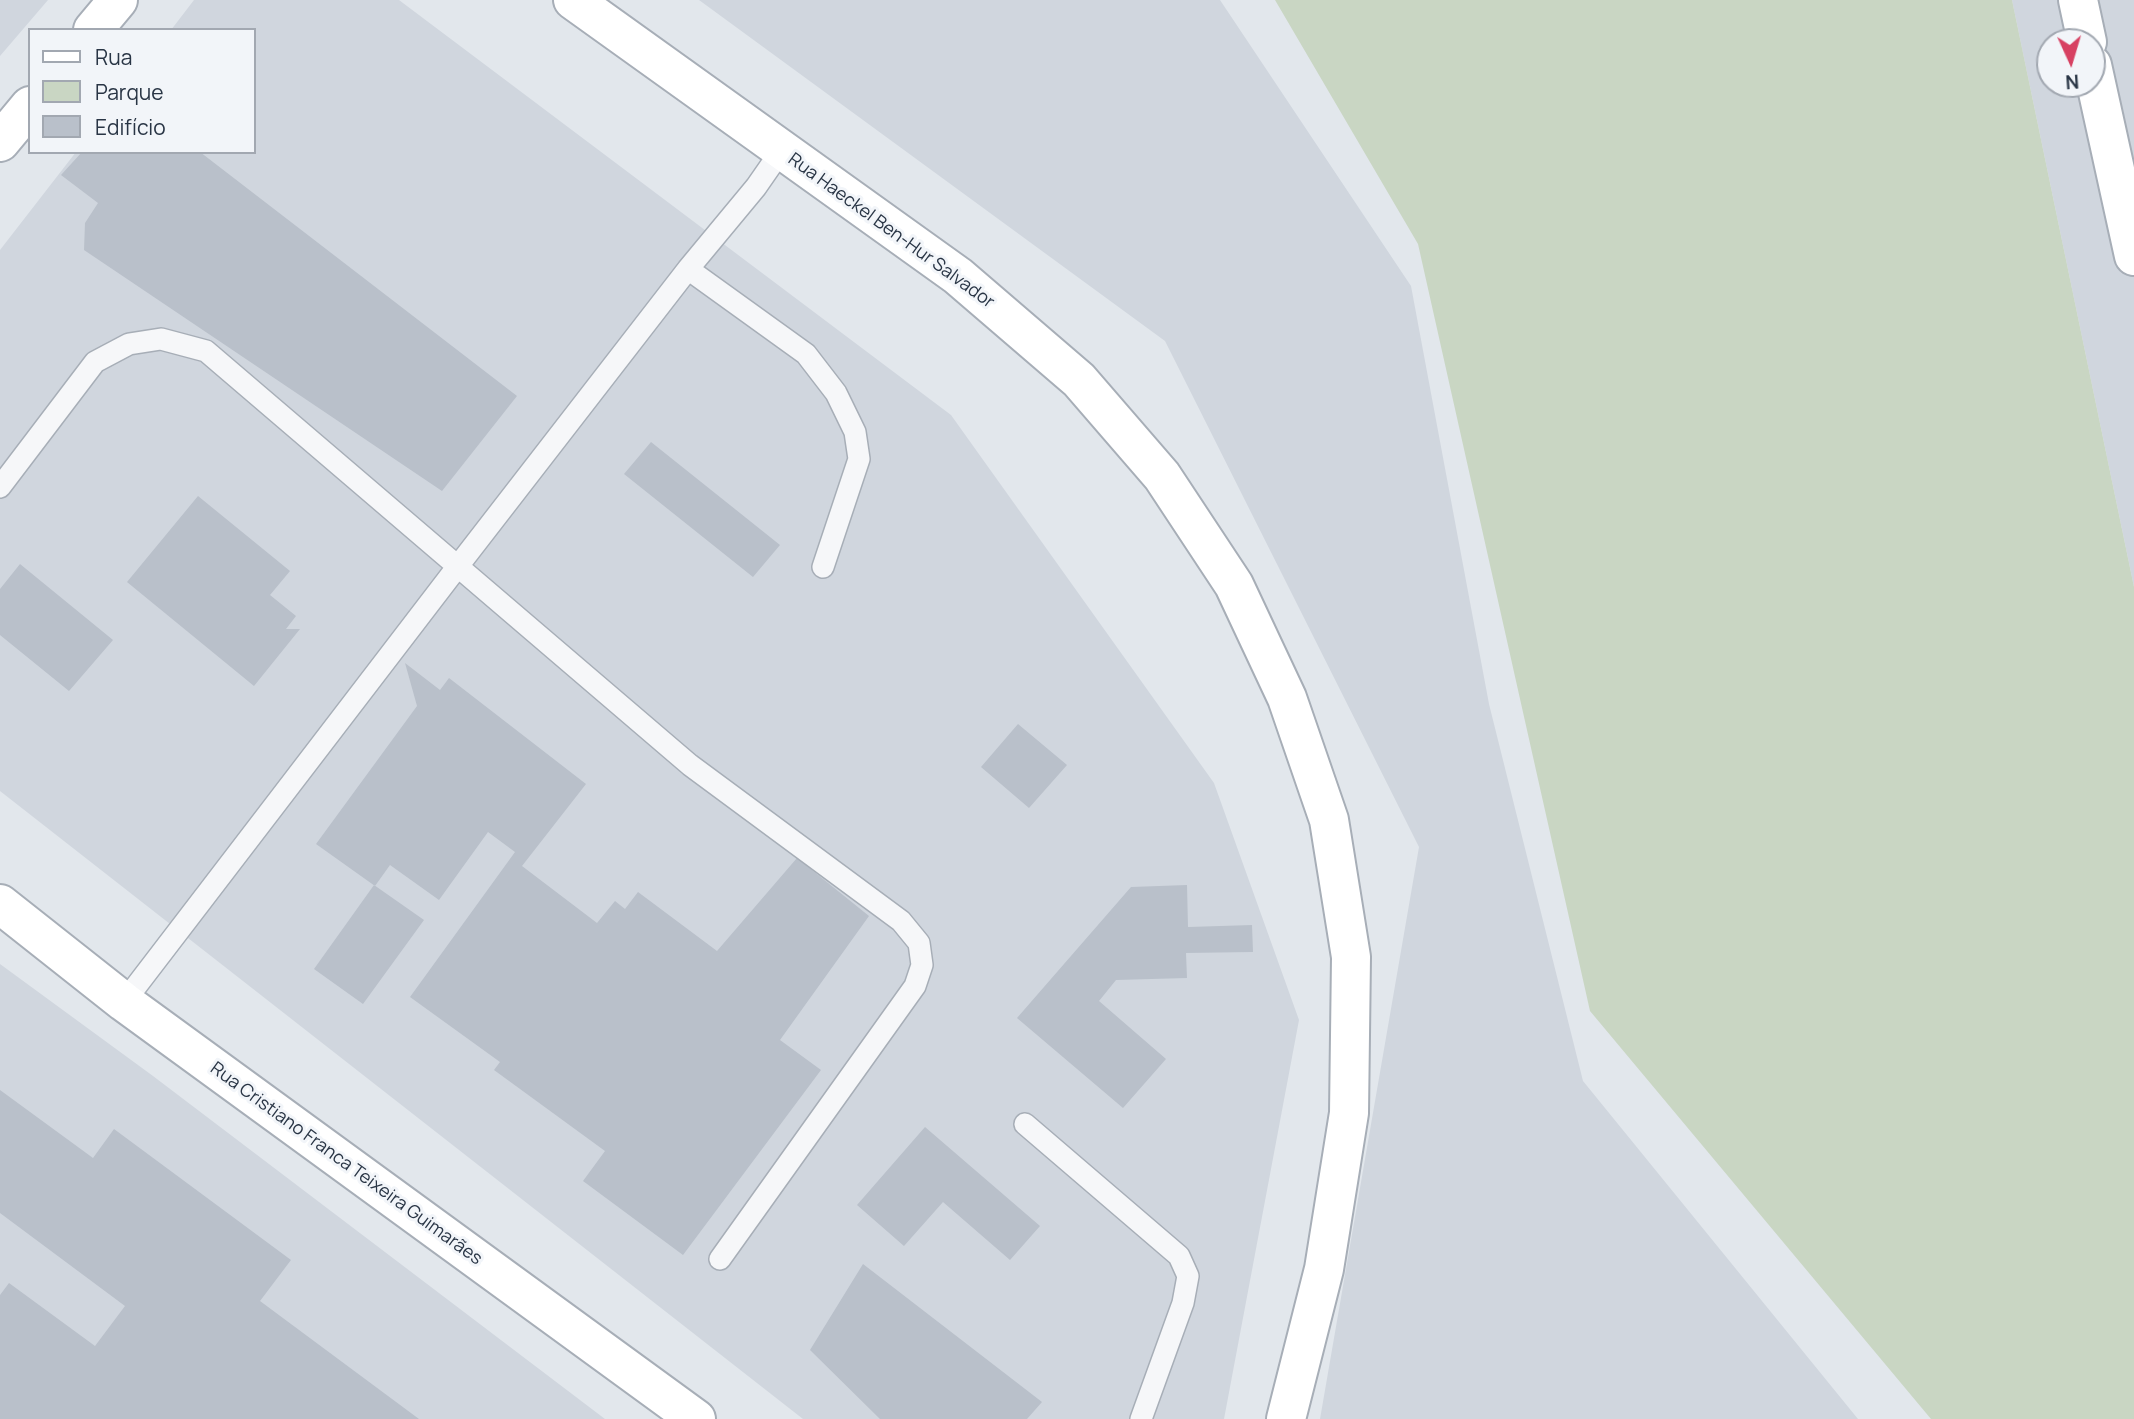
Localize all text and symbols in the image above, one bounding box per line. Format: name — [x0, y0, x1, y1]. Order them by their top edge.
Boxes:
legend — [28, 28, 256, 154]
north arrow — [2036, 28, 2106, 98]
text: Rua — [95, 43, 132, 71]
text: N — [2065, 69, 2080, 95]
text: Parque — [95, 78, 164, 106]
text: Edifício — [95, 113, 166, 141]
street label: Rua Haeckel Ben-Hur Salvador — [784, 149, 998, 313]
street label: Rua Cristiano Franca Teixeira Guimarães — [206, 1058, 486, 1270]

